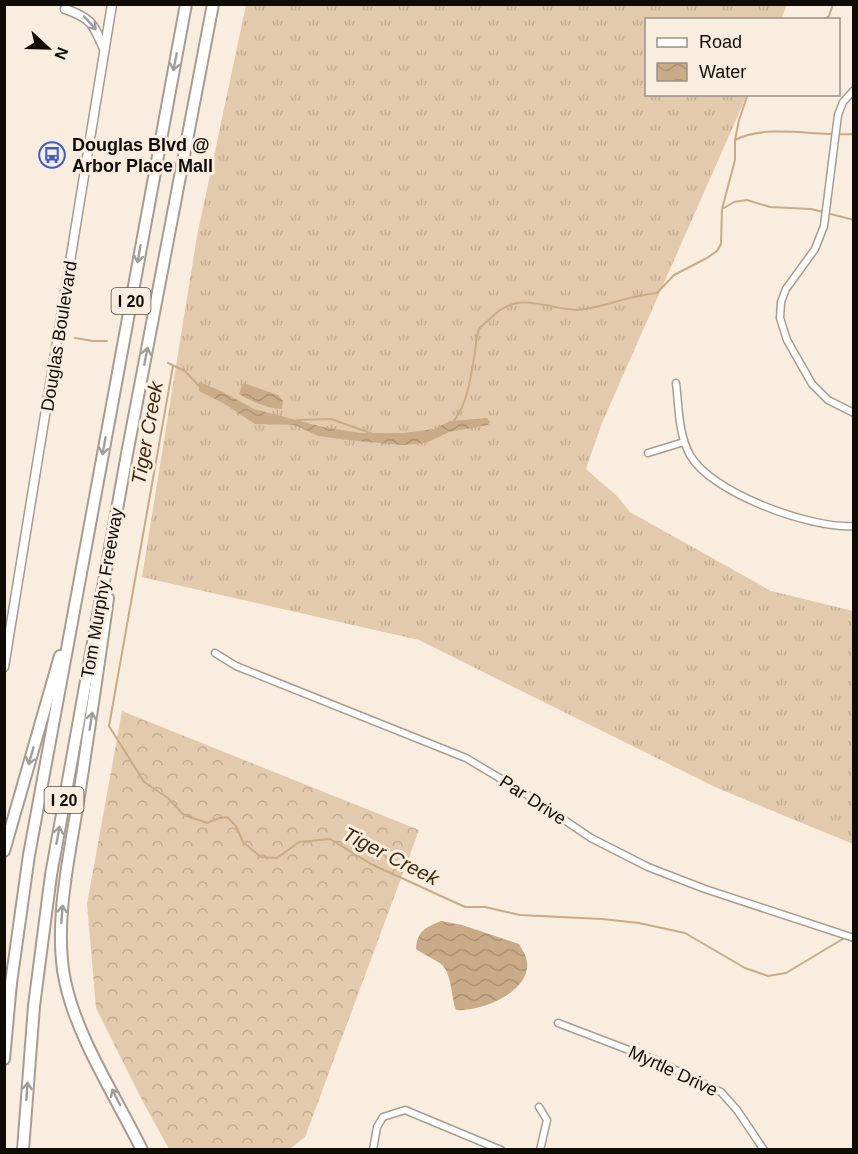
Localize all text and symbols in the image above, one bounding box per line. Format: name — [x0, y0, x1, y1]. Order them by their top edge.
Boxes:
one-way arrow — [83, 16, 97, 31]
north arrow — [18, 18, 78, 78]
legend — [645, 18, 840, 96]
text: Road — [699, 32, 742, 52]
text: N — [51, 45, 71, 62]
one-way arrow — [169, 52, 180, 71]
text: Water — [699, 62, 746, 82]
place label: Douglas Blvd @ Arbor Place Mall — [72, 135, 213, 176]
bus stop icon: Douglas Blvd @ Arbor Place Mall — [37, 140, 67, 170]
one-way arrow — [133, 243, 144, 263]
street label: Douglas Boulevard — [37, 259, 81, 413]
road number: I 20 — [112, 288, 150, 314]
one-way arrow — [141, 346, 152, 366]
water label: Tiger Creek — [127, 379, 167, 486]
one-way arrow — [98, 435, 109, 455]
street label: Tom Murphy Freeway — [77, 506, 127, 680]
one-way arrow — [85, 711, 96, 731]
one-way arrow — [25, 746, 37, 765]
street label: Par Drive — [496, 771, 570, 829]
road number: I 20 — [44, 787, 84, 813]
water label: Tiger Creek — [340, 823, 443, 890]
one-way arrow — [52, 826, 63, 845]
one-way arrow — [57, 904, 68, 924]
street label: Myrtle Drive — [625, 1042, 721, 1100]
one-way arrow — [21, 1082, 32, 1102]
one-way arrow — [109, 1089, 121, 1107]

